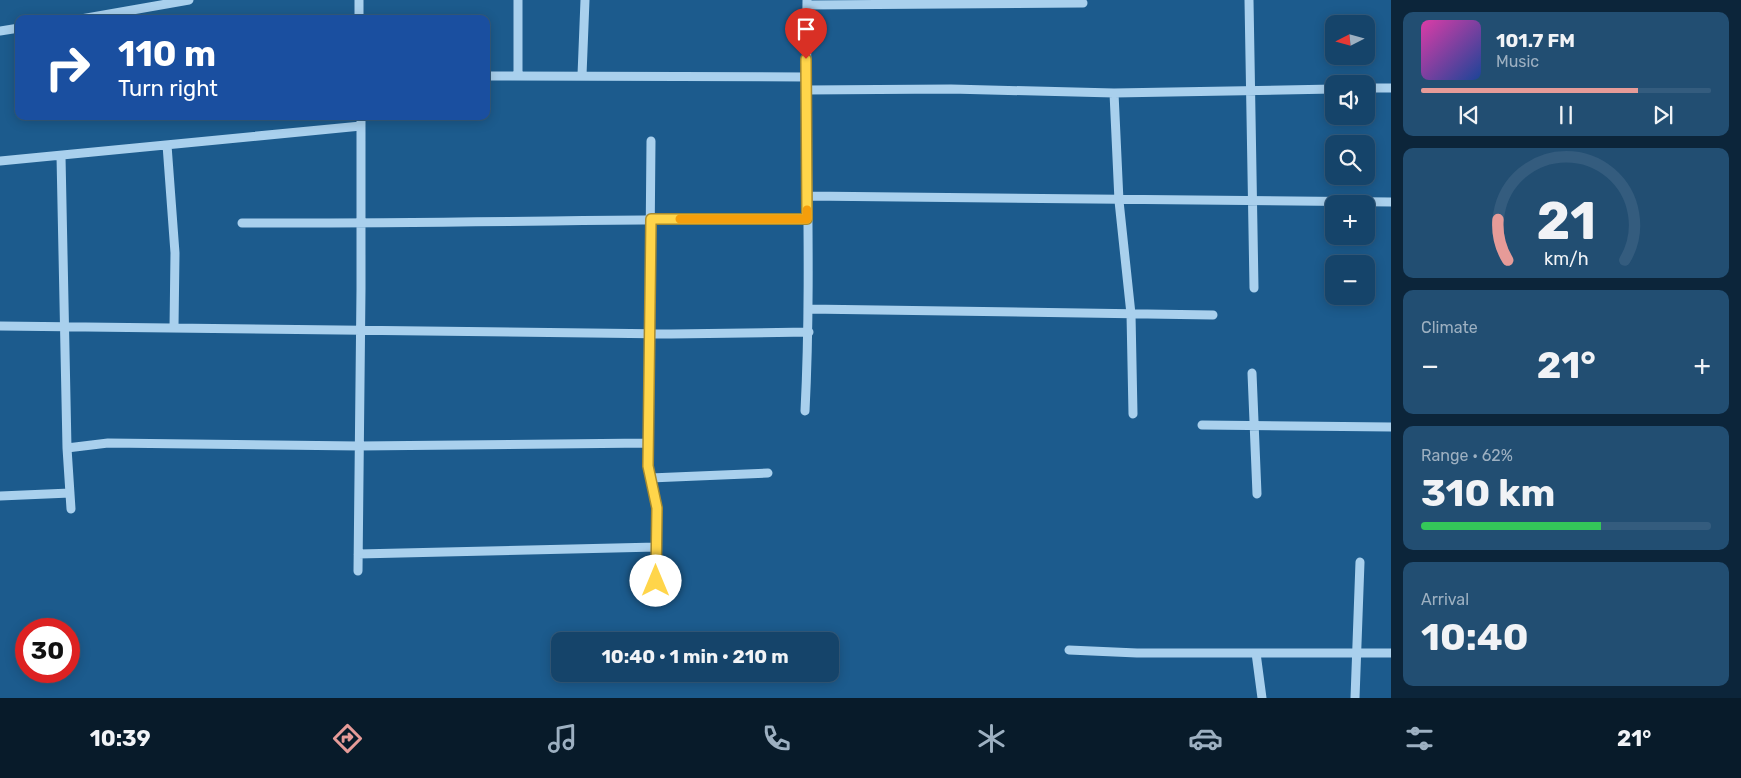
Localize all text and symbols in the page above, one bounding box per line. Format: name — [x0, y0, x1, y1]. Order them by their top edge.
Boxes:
pin — [785, 8, 827, 59]
icon: arrive — [792, 15, 820, 43]
north arrow — [1325, 15, 1375, 65]
map controls — [1325, 15, 1375, 305]
text: 101.7 FM — [1496, 29, 1575, 52]
text: 110 m — [118, 33, 216, 75]
icon: right — [35, 35, 100, 100]
text: Music — [1496, 52, 1539, 71]
text: Turn right — [118, 75, 218, 102]
button: sound — [1325, 75, 1375, 125]
icon: previous — [1455, 101, 1483, 129]
icon: pause — [1552, 101, 1580, 129]
icon: next — [1649, 101, 1677, 129]
button: search — [1325, 135, 1375, 185]
text: 21 — [1536, 190, 1596, 252]
button: + — [1325, 195, 1375, 245]
text: km/h — [1544, 248, 1588, 269]
button: − — [1325, 255, 1375, 305]
text: Climate — [1421, 318, 1478, 337]
text: 21° — [1537, 342, 1596, 388]
text: − — [1421, 349, 1439, 382]
text: + — [1694, 349, 1711, 382]
text: Range · 62% — [1421, 446, 1513, 465]
text: 310 km — [1421, 470, 1555, 516]
position arrow — [629, 554, 681, 606]
text: Arrival — [1421, 590, 1469, 609]
text: 10:40 — [1421, 614, 1529, 660]
speed limit sign: 30 — [15, 618, 80, 683]
text: 10:40 · 1 min · 210 m — [601, 645, 789, 668]
icon: directions — [330, 721, 365, 756]
icon: music — [545, 721, 580, 756]
icon: phone — [759, 721, 794, 756]
icon: climate — [974, 721, 1009, 756]
icon: car — [1188, 721, 1223, 756]
icon: filters — [1402, 721, 1437, 756]
text: 10:39 — [90, 725, 151, 752]
text: 21° — [1617, 725, 1651, 752]

